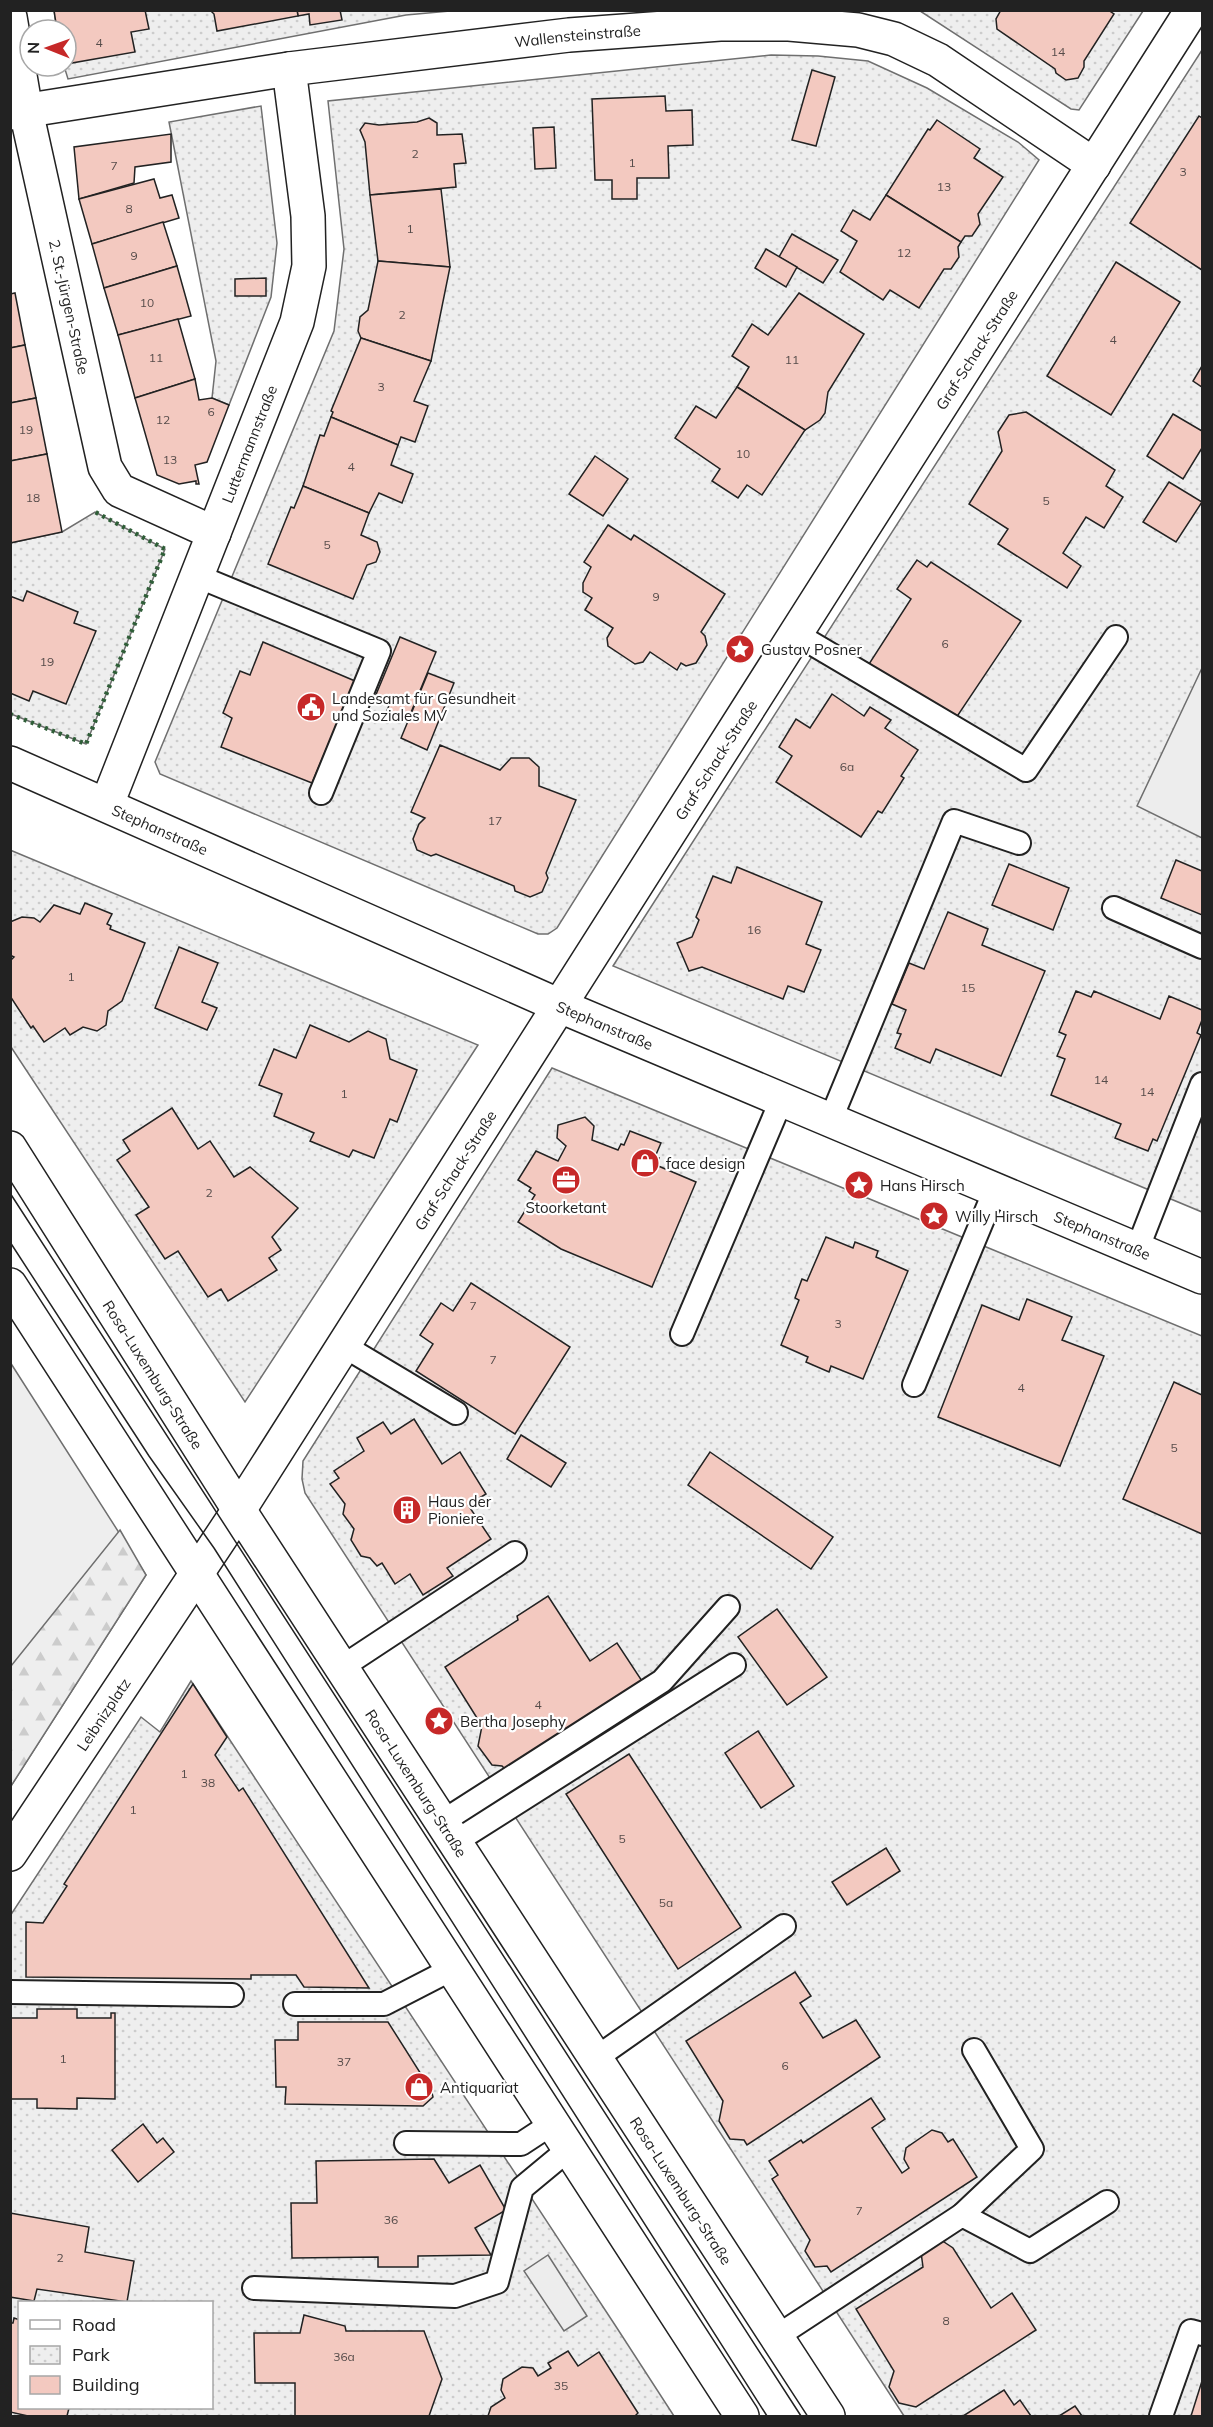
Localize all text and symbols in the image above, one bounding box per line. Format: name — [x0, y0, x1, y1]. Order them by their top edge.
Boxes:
north arrow — [18, 18, 78, 78]
street label: Wallensteinstraße — [513, 20, 641, 51]
house number: 4 — [95, 35, 103, 50]
text: N — [23, 42, 43, 54]
house number: 14 — [1051, 44, 1065, 59]
house number: 2 — [411, 146, 419, 161]
house number: 1 — [628, 155, 636, 170]
house number: 7 — [110, 158, 118, 173]
house number: 3 — [1179, 164, 1187, 179]
house number: 13 — [937, 179, 951, 194]
house number: 8 — [125, 201, 133, 216]
house number: 1 — [406, 221, 414, 236]
street label: 2. St.-Jürgen-Straße — [45, 238, 94, 376]
house number: 12 — [897, 245, 911, 260]
house number: 9 — [130, 248, 138, 263]
street label: Graf-Schack-Straße — [931, 286, 1021, 413]
house number: 10 — [140, 295, 154, 310]
house number: 2 — [398, 307, 406, 322]
house number: 4 — [1109, 332, 1117, 347]
house number: 11 — [149, 350, 163, 365]
house number: 11 — [785, 352, 799, 367]
house number: 3 — [377, 379, 385, 394]
street label: Luttermannstraße — [217, 382, 281, 506]
house number: 6 — [207, 404, 215, 419]
house number: 12 — [156, 412, 170, 427]
house number: 19 — [19, 422, 33, 437]
house number: 10 — [736, 446, 750, 461]
house number: 13 — [163, 452, 177, 467]
house number: 4 — [347, 459, 355, 474]
house number: 18 — [26, 490, 40, 505]
house number: 5 — [1042, 493, 1050, 508]
house number: 5 — [323, 537, 331, 552]
house number: 9 — [652, 589, 660, 604]
place icon: Gustav Posner — [724, 633, 756, 665]
house number: 6 — [941, 636, 949, 651]
place label: Gustav Posner — [761, 640, 862, 659]
house number: 19 — [40, 654, 54, 669]
place label: Landesamt für Gesundheit und Soziales MV — [332, 689, 516, 725]
public building icon: Landesamt für Gesundheit und Soziales MV — [295, 691, 327, 723]
street label: Graf-Schack-Straße — [670, 696, 761, 823]
house number: 6a — [840, 759, 854, 774]
street label: Stephanstraße — [109, 800, 211, 859]
house number: 17 — [488, 813, 502, 828]
house number: 16 — [747, 922, 761, 937]
house number: 1 — [67, 969, 75, 984]
house number: 15 — [961, 980, 975, 995]
street label: Stephanstraße — [554, 996, 656, 1054]
house number: 14 — [1094, 1072, 1108, 1087]
house number: 14 — [1140, 1084, 1154, 1099]
house number: 1 — [340, 1086, 348, 1101]
street label: Graf-Schack-Straße — [410, 1106, 500, 1234]
shop icon: face design — [629, 1147, 661, 1179]
place label: face design — [666, 1154, 745, 1173]
office icon: Stoorketant — [550, 1164, 582, 1196]
place icon: Hans Hirsch — [843, 1169, 875, 1201]
place label: Hans Hirsch — [880, 1176, 965, 1195]
house number: 2 — [205, 1185, 213, 1200]
place label: Stoorketant — [525, 1198, 607, 1217]
place icon: Willy Hirsch — [918, 1200, 950, 1232]
street label: Stephanstraße — [1051, 1206, 1154, 1264]
place label: Willy Hirsch — [955, 1207, 1038, 1226]
street label: Rosa-Luxemburg-Straße — [99, 1297, 207, 1452]
house number: 7 — [469, 1298, 477, 1313]
house number: 3 — [834, 1316, 842, 1331]
house number: 7 — [489, 1352, 497, 1367]
house number: 4 — [1017, 1380, 1025, 1395]
house number: 5 — [1170, 1440, 1178, 1455]
place label: Haus der Pioniere — [428, 1492, 492, 1528]
building icon: Haus der Pioniere — [391, 1494, 423, 1526]
street label: Leibnizplatz — [72, 1674, 134, 1754]
house number: 4 — [534, 1697, 542, 1712]
place icon: Bertha Josephy — [423, 1705, 455, 1737]
street label: Rosa-Luxemburg-Straße — [362, 1706, 471, 1860]
place label: Bertha Josephy — [460, 1712, 566, 1731]
house number: 1 — [180, 1766, 188, 1781]
house number: 38 — [201, 1775, 215, 1790]
house number: 1 — [129, 1802, 137, 1817]
house number: 5 — [618, 1831, 626, 1846]
house number: 5a — [659, 1895, 673, 1910]
house number: 1 — [59, 2051, 67, 2066]
house number: 37 — [337, 2054, 351, 2069]
house number: 6 — [781, 2058, 789, 2073]
shop icon: Antiquariat — [403, 2071, 435, 2103]
place label: Antiquariat — [440, 2078, 519, 2097]
street label: Rosa-Luxemburg-Straße — [626, 2113, 736, 2268]
house number: 7 — [855, 2203, 863, 2218]
house number: 36 — [384, 2212, 398, 2227]
house number: 2 — [56, 2250, 64, 2265]
legend — [18, 2301, 213, 2409]
text: Road — [72, 2313, 116, 2336]
house number: 8 — [942, 2313, 950, 2328]
text: Park — [72, 2343, 111, 2366]
house number: 36a — [333, 2349, 355, 2364]
text: Building — [72, 2373, 140, 2396]
house number: 35 — [554, 2378, 568, 2393]

